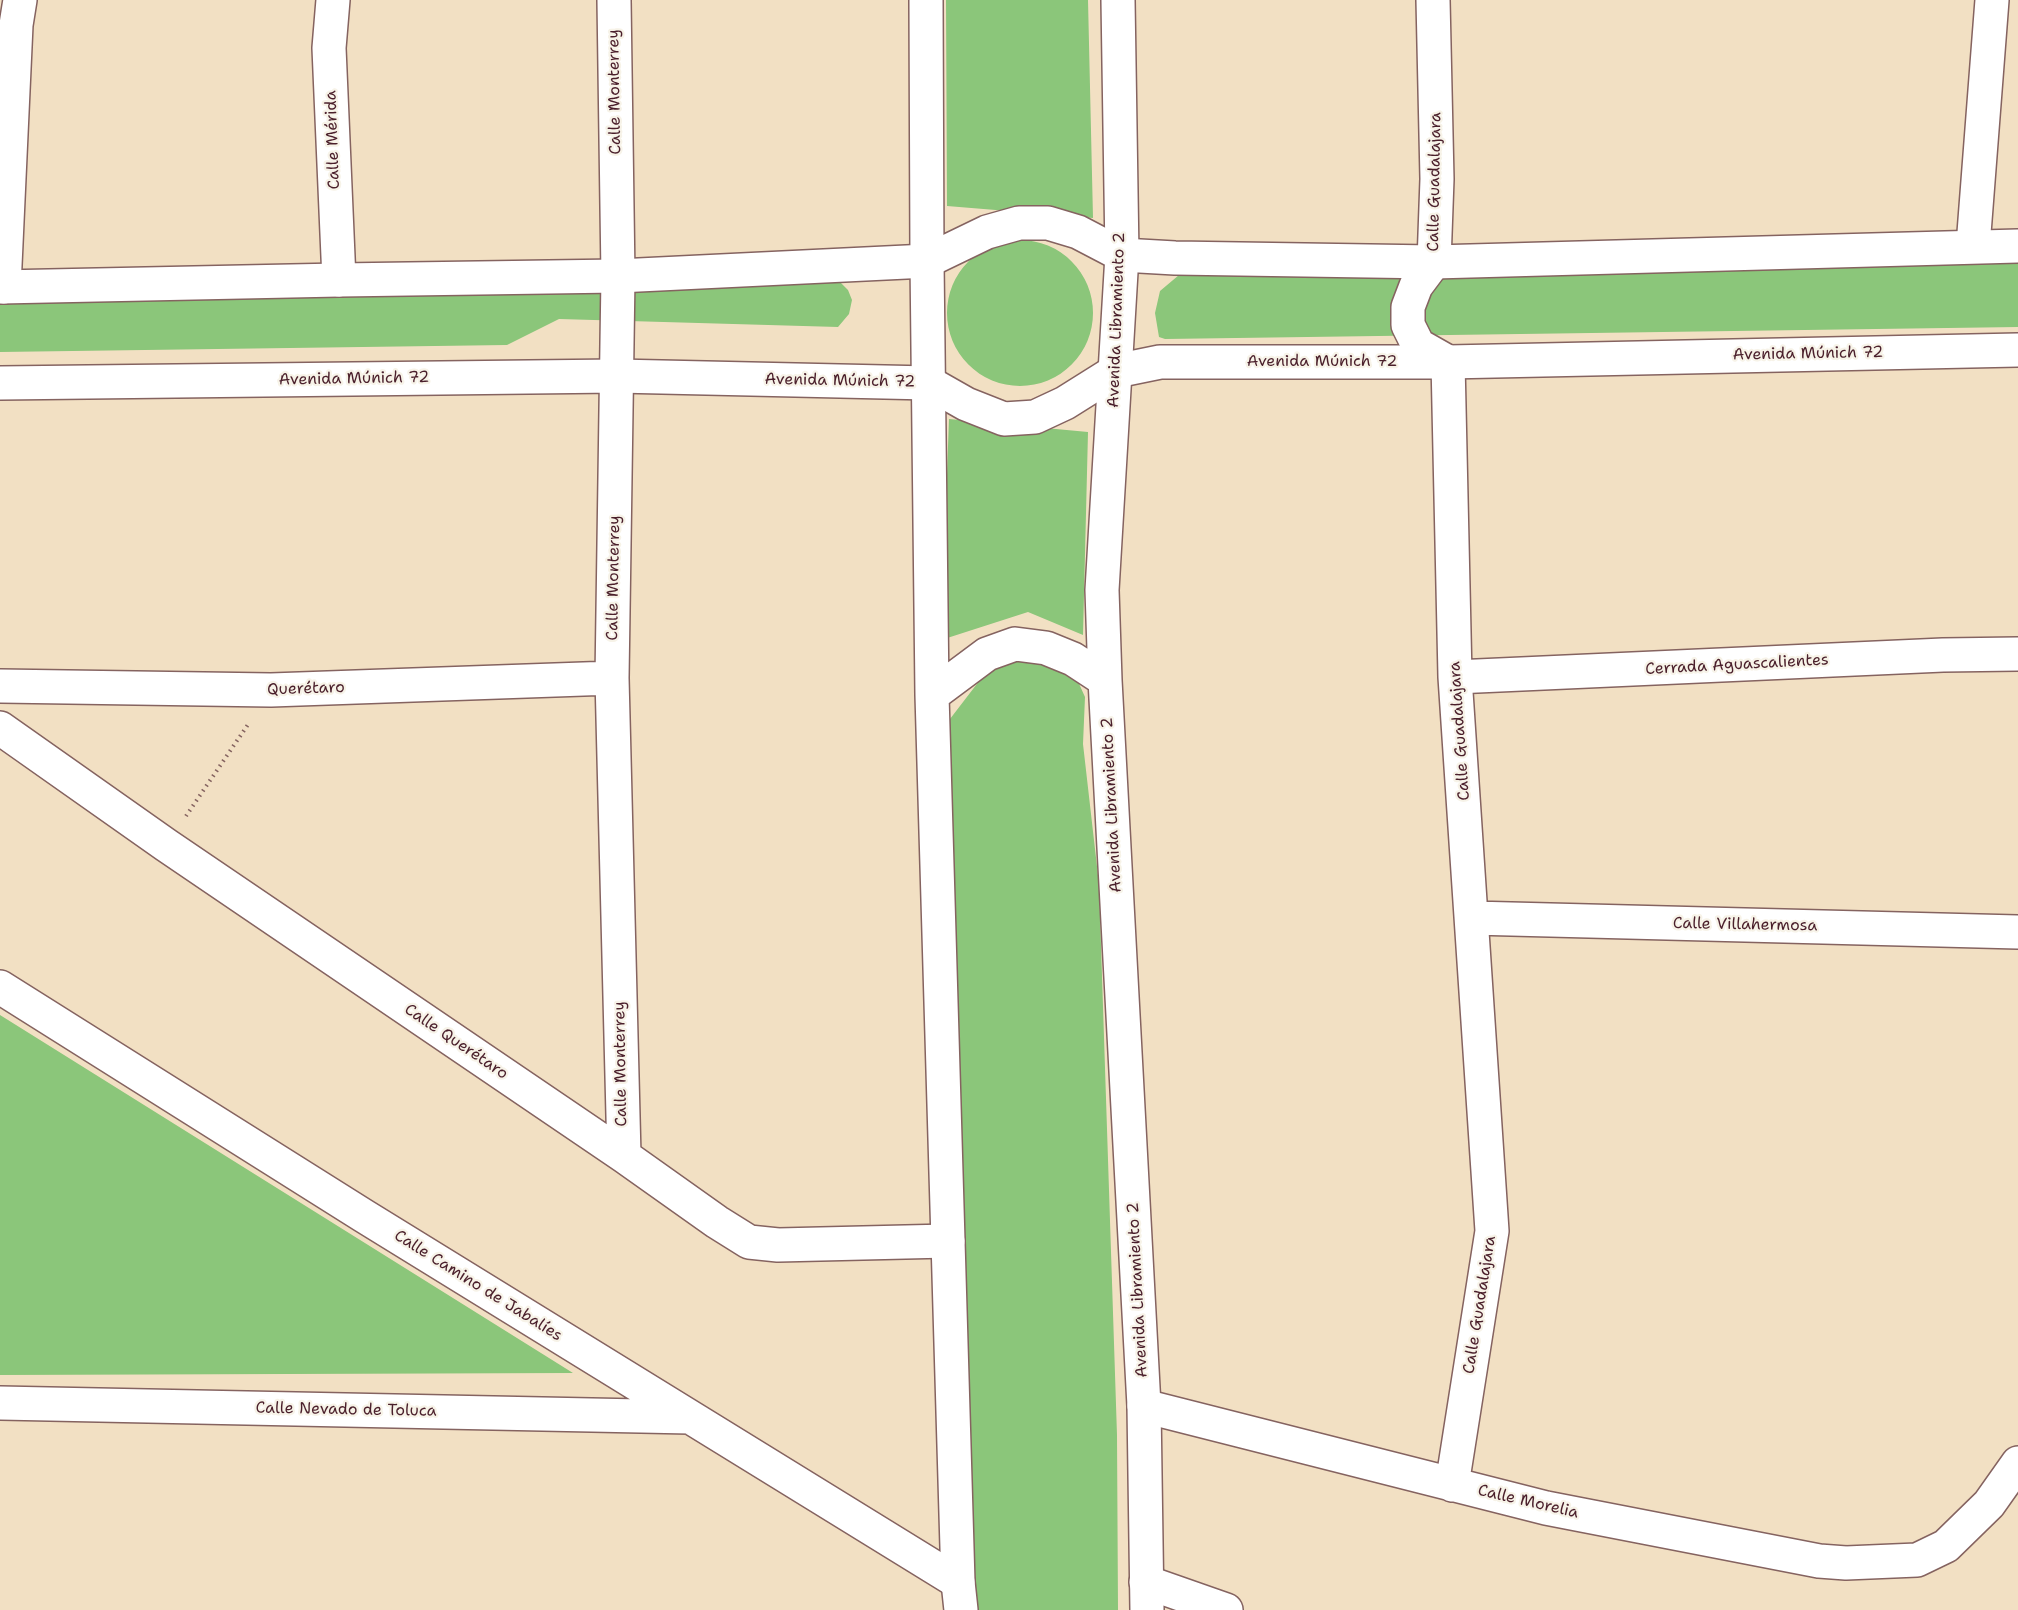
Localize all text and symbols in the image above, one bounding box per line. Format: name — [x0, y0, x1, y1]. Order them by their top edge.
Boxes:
street label: Calle Monterrey — [604, 29, 626, 155]
street label: Calle Mérida — [322, 90, 344, 190]
street label: Calle Guadalajara — [1424, 112, 1446, 252]
street label: Avenida Libramiento 2 — [1104, 232, 1130, 408]
street label: Avenida Múnich 72 — [1732, 343, 1884, 365]
street label: Avenida Múnich 72 — [1247, 352, 1397, 372]
street label: Avenida Múnich 72 — [278, 368, 430, 390]
street label: Avenida Múnich 72 — [764, 370, 916, 392]
street label: Calle Monterrey — [603, 515, 625, 641]
street label: Cerrada Aguascalientes — [1645, 651, 1829, 679]
street label: Calle Guadalajara — [1446, 661, 1474, 801]
street label: Querétaro — [267, 678, 345, 700]
street label: Avenida Libramiento 2 — [1098, 717, 1126, 893]
street label: Calle Villahermosa — [1673, 914, 1817, 936]
street label: Calle Querétaro — [400, 1000, 512, 1084]
street label: Calle Monterrey — [610, 1001, 632, 1127]
street label: Avenida Libramiento 2 — [1124, 1202, 1152, 1378]
street label: Calle Camino de Jabalíes — [390, 1226, 566, 1346]
street label: Calle Guadalajara — [1460, 1235, 1500, 1375]
street label: Calle Nevado de Toluca — [255, 1399, 437, 1421]
street label: Calle Morelia — [1476, 1481, 1580, 1523]

